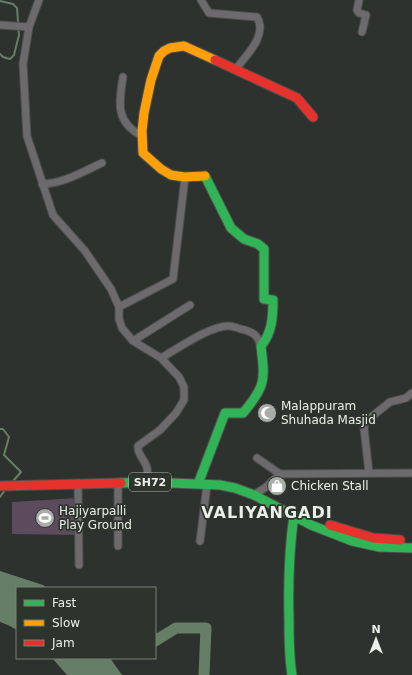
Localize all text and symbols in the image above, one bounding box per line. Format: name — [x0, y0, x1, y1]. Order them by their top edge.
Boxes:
place label: Malappuram Shuhada Masjid — [281, 399, 376, 427]
mosque icon: Malappuram Shuhada Masjid — [256, 402, 278, 424]
road number: SH72 — [129, 473, 171, 491]
shop icon: Chicken Stall — [266, 475, 288, 497]
place label: Chicken Stall — [291, 479, 369, 493]
district label: VALIYANGADI — [201, 503, 333, 522]
place label: Hajiyarpalli Play Ground — [59, 504, 132, 532]
sports icon: Hajiyarpalli Play Ground — [34, 507, 56, 529]
legend — [16, 587, 156, 659]
text: Fast — [52, 596, 76, 610]
text: Slow — [52, 616, 80, 630]
north arrow — [356, 619, 396, 659]
text: N — [371, 623, 381, 636]
text: Jam — [51, 636, 75, 650]

